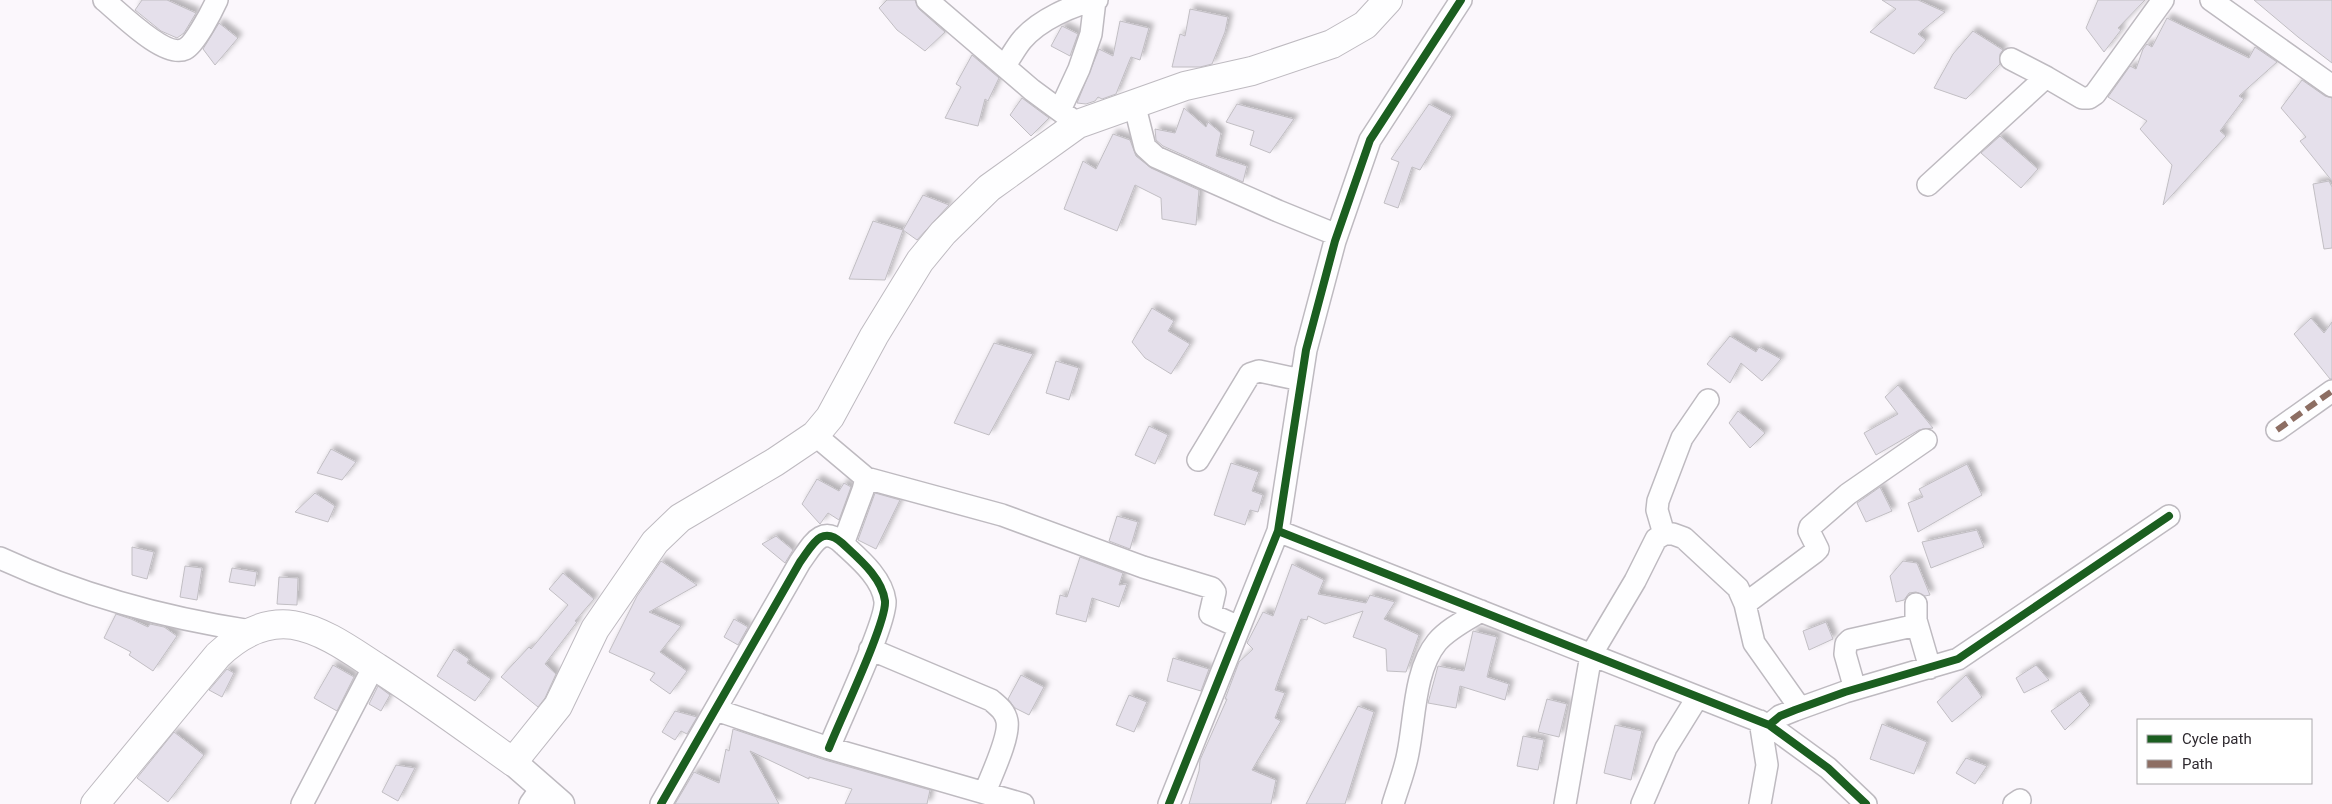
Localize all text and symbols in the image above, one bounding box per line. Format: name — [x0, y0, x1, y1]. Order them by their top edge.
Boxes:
legend — [2137, 719, 2312, 784]
text: Cycle path — [2182, 730, 2252, 748]
text: Path — [2182, 755, 2213, 773]

